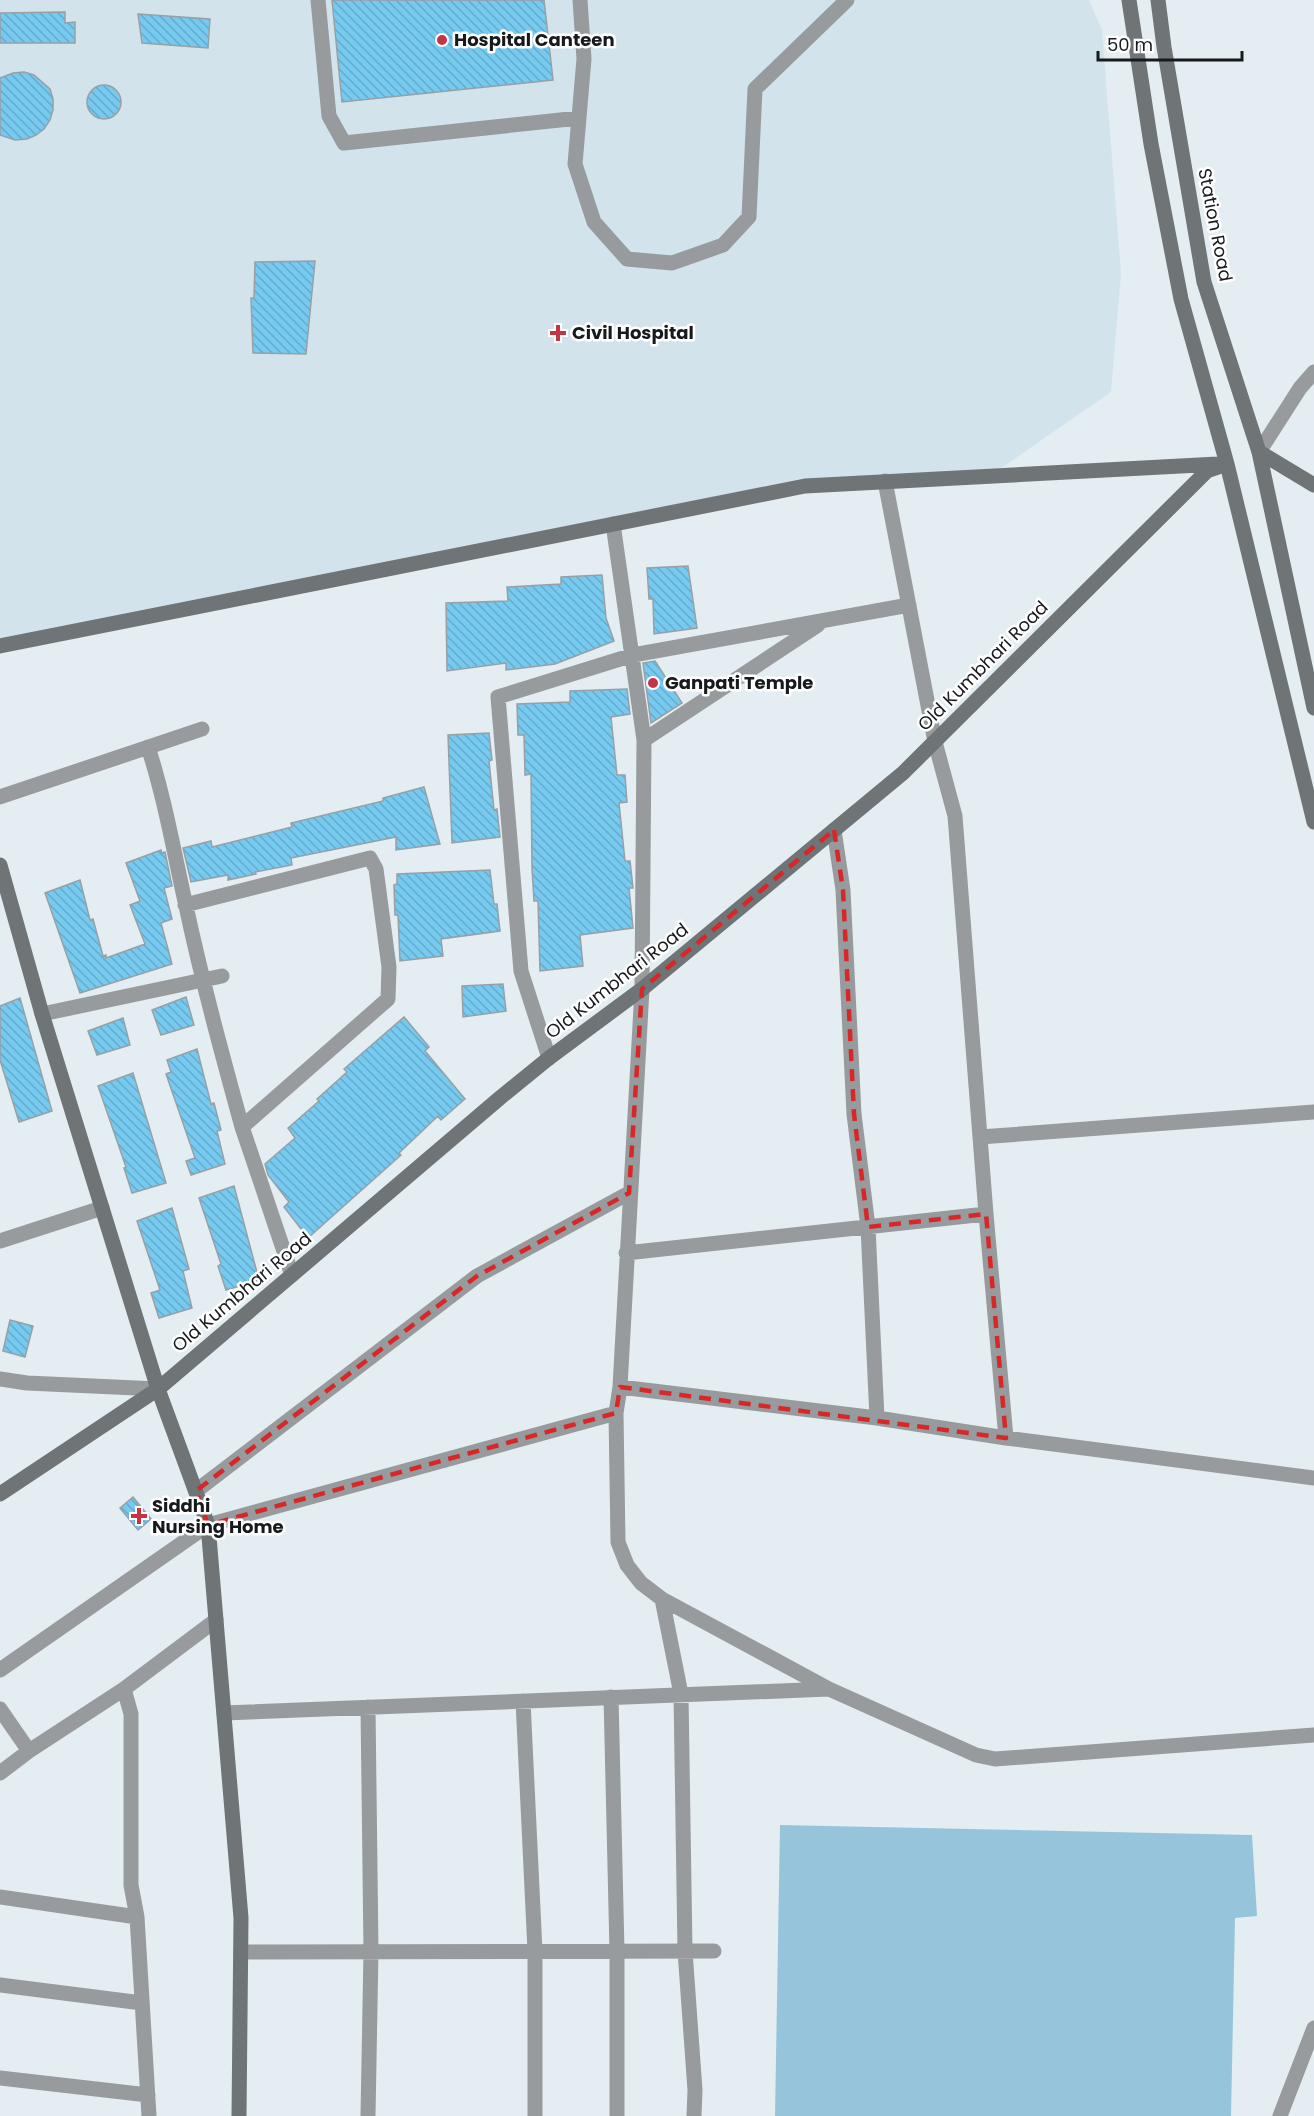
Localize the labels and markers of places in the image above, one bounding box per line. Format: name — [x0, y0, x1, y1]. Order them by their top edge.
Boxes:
place label: Hospital Canteen — [454, 27, 615, 52]
marker: Hospital Canteen — [435, 33, 449, 47]
place label: Civil Hospital — [572, 320, 694, 345]
marker: Civil Hospital — [549, 324, 567, 342]
place label: Ganpati Temple — [665, 670, 813, 695]
marker: Ganpati Temple — [646, 676, 660, 690]
place label: Siddhi Nursing Home — [152, 1493, 284, 1539]
marker: Siddhi Nursing Home — [130, 1507, 148, 1525]

